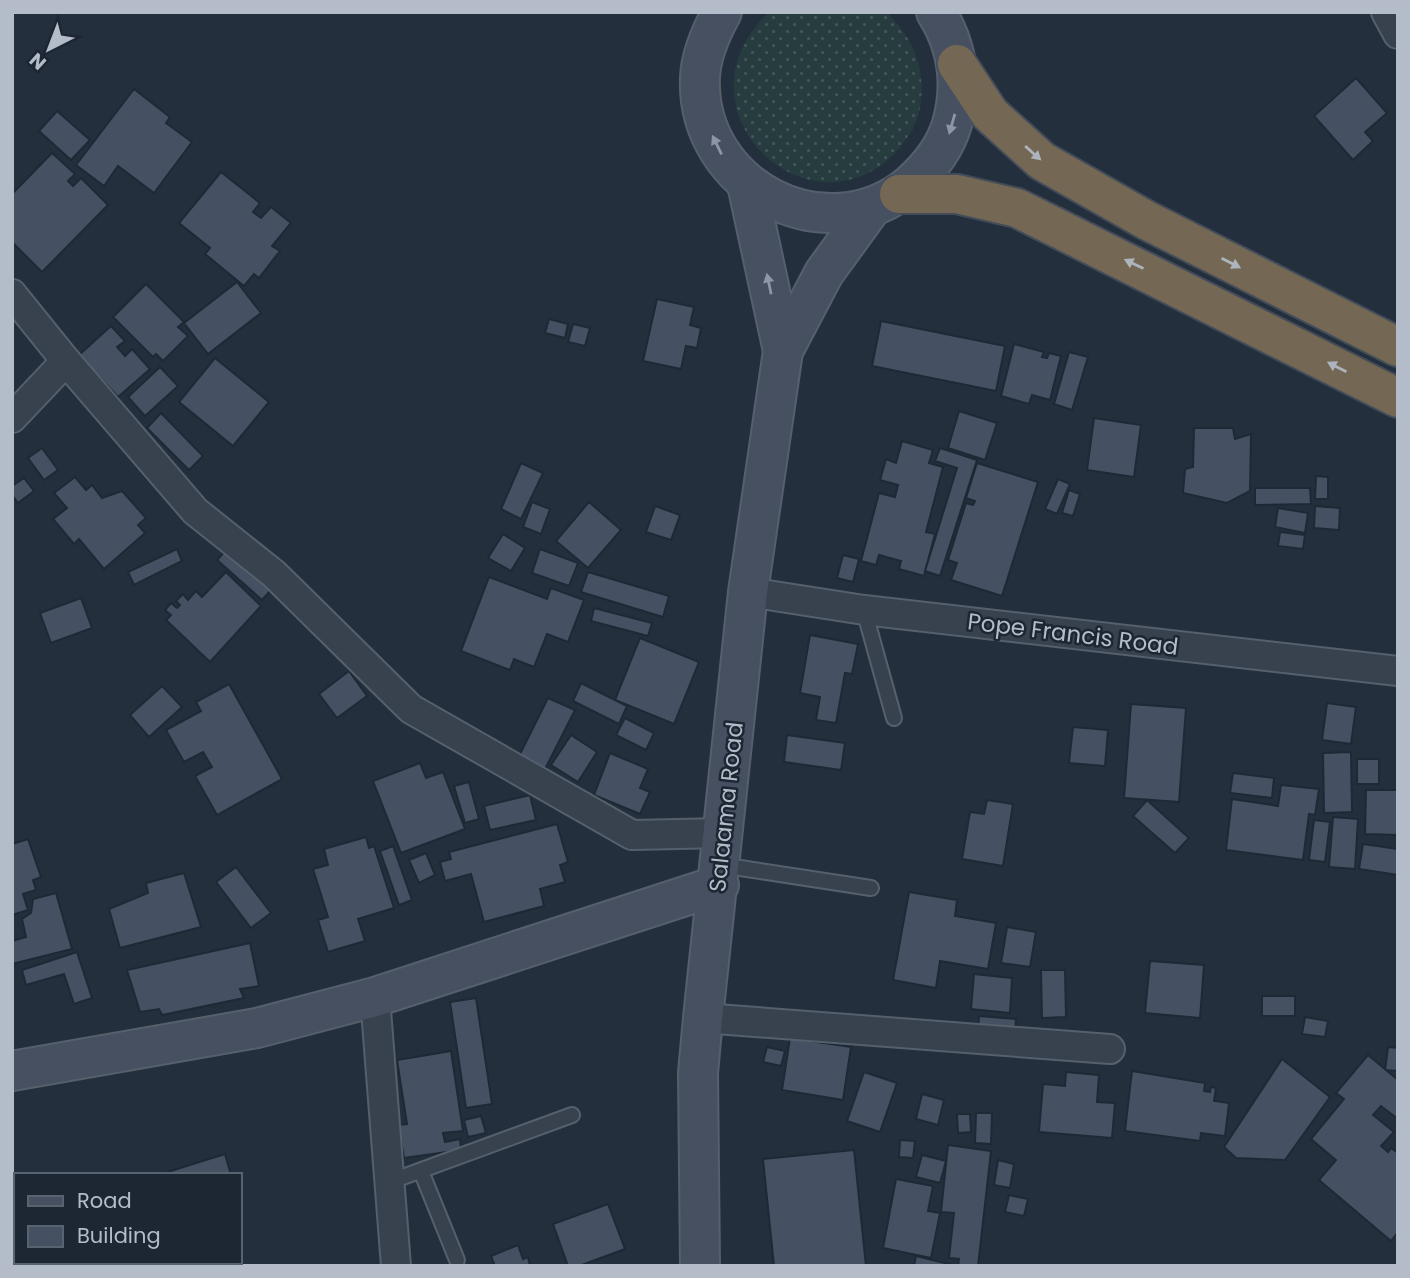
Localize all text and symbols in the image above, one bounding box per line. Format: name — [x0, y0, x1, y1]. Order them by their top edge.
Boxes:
north arrow — [14, 14, 84, 84]
text: N — [24, 46, 52, 76]
one-way arrow — [946, 113, 956, 134]
one-way arrow — [712, 135, 724, 155]
one-way arrow — [1024, 145, 1042, 161]
one-way arrow — [1221, 257, 1241, 268]
one-way arrow — [1124, 259, 1144, 270]
one-way arrow — [763, 273, 774, 295]
one-way arrow — [1327, 361, 1347, 372]
street label: Pope Francis Road — [966, 605, 1180, 663]
street label: Salaama Road — [701, 720, 751, 894]
legend — [14, 1173, 242, 1264]
text: Road — [77, 1186, 132, 1215]
text: Building — [77, 1221, 161, 1250]

